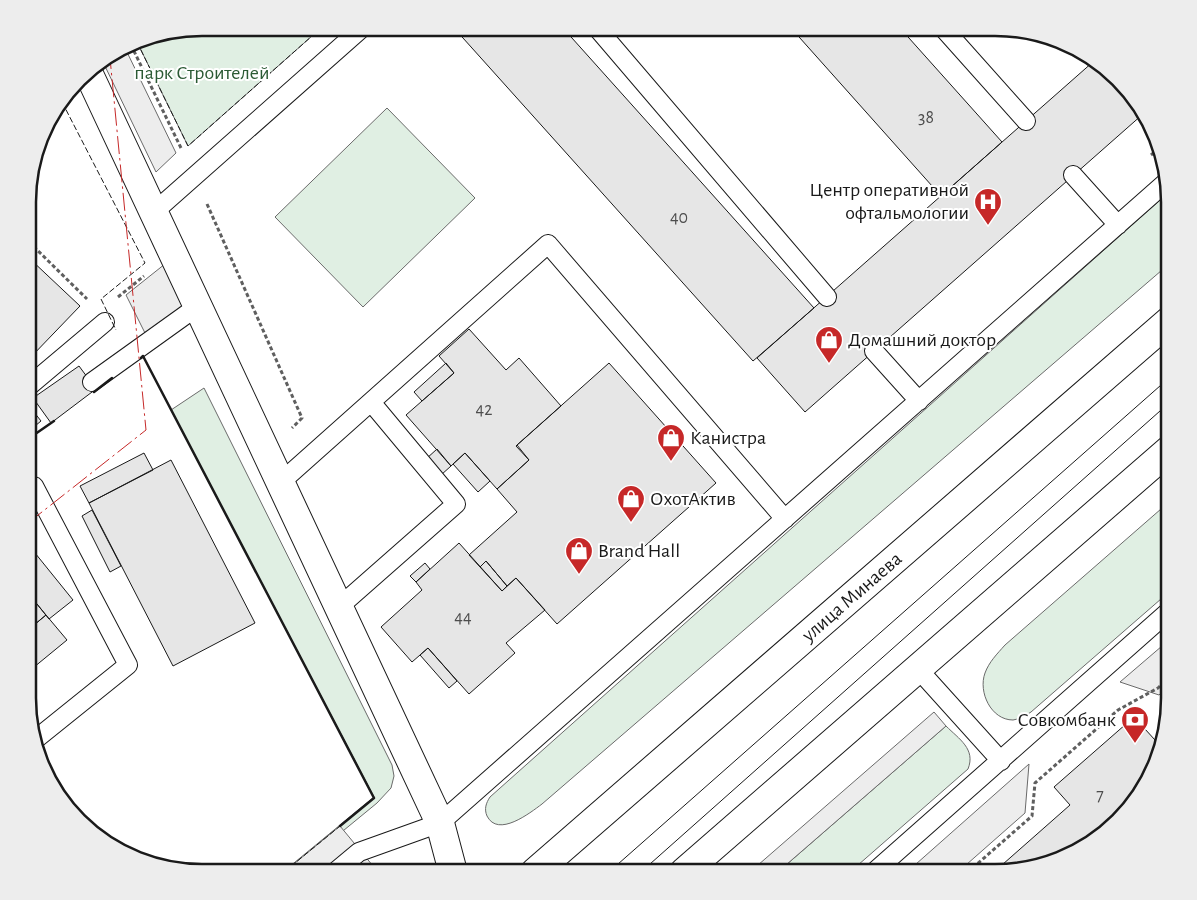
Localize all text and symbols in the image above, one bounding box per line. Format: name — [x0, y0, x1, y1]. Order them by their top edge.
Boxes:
park label: парк Строителей — [134, 63, 270, 83]
house number: 38 — [918, 109, 934, 127]
place label: Центр оперативной офтальмологии — [809, 180, 969, 223]
hospital icon: Центр оперативной офтальмологии — [973, 187, 1003, 226]
house number: 40 — [670, 209, 688, 227]
shop icon: Домашний доктор — [814, 325, 844, 364]
place label: Домашний доктор — [848, 330, 996, 350]
house number: 42 — [476, 401, 492, 419]
shop icon: Канистра — [656, 423, 686, 462]
place label: Канистра — [690, 428, 766, 448]
shop icon: ОхотАктив — [616, 484, 646, 523]
place label: ОхотАктив — [650, 489, 736, 509]
shop icon: Brand Hall — [564, 536, 594, 575]
place label: Brand Hall — [598, 541, 680, 561]
street label: улица Минаева — [798, 548, 906, 646]
house number: 44 — [454, 609, 472, 627]
bank icon: Совкомбанк — [1120, 705, 1150, 744]
place label: Совкомбанк — [1018, 710, 1116, 730]
house number: 7 — [1096, 787, 1104, 805]

